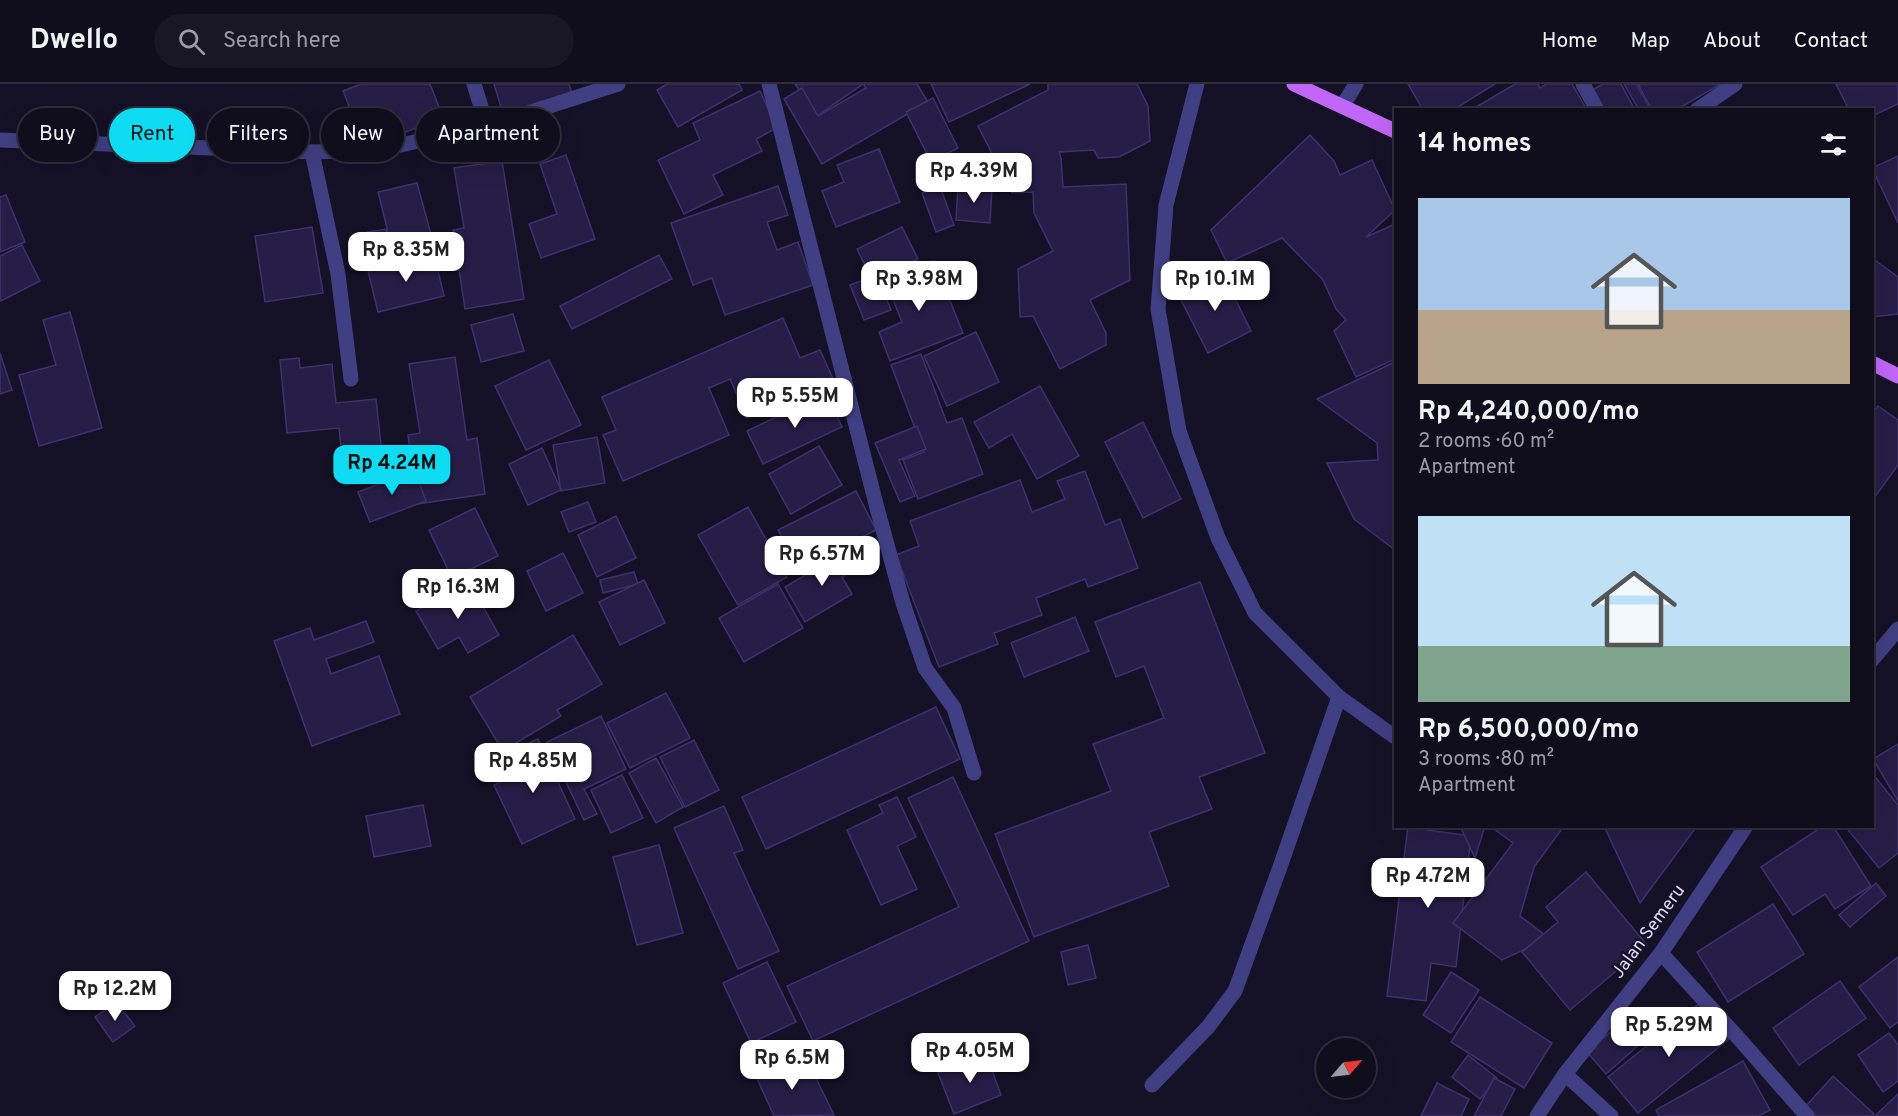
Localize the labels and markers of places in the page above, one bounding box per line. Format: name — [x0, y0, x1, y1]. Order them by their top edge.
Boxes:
pin: Rp 4.39M — [912, 153, 1036, 204]
pin: Rp 8.35M — [344, 232, 468, 283]
pin: Rp 3.98M — [857, 261, 981, 312]
pin: Rp 10.1M — [1153, 261, 1277, 312]
pin: Rp 5.55M — [733, 378, 857, 429]
pin: Rp 4.24M — [330, 445, 454, 496]
pin: Rp 6.57M — [760, 536, 884, 587]
pin: Rp 16.3M — [396, 569, 520, 620]
pin: Rp 4.85M — [471, 743, 595, 794]
pin: Rp 4.72M — [1366, 858, 1490, 909]
pin: Rp 12.2M — [53, 971, 177, 1022]
pin: Rp 5.29M — [1607, 1007, 1731, 1058]
pin: Rp 4.05M — [908, 1033, 1032, 1084]
pin: Rp 6.5M — [737, 1040, 847, 1091]

